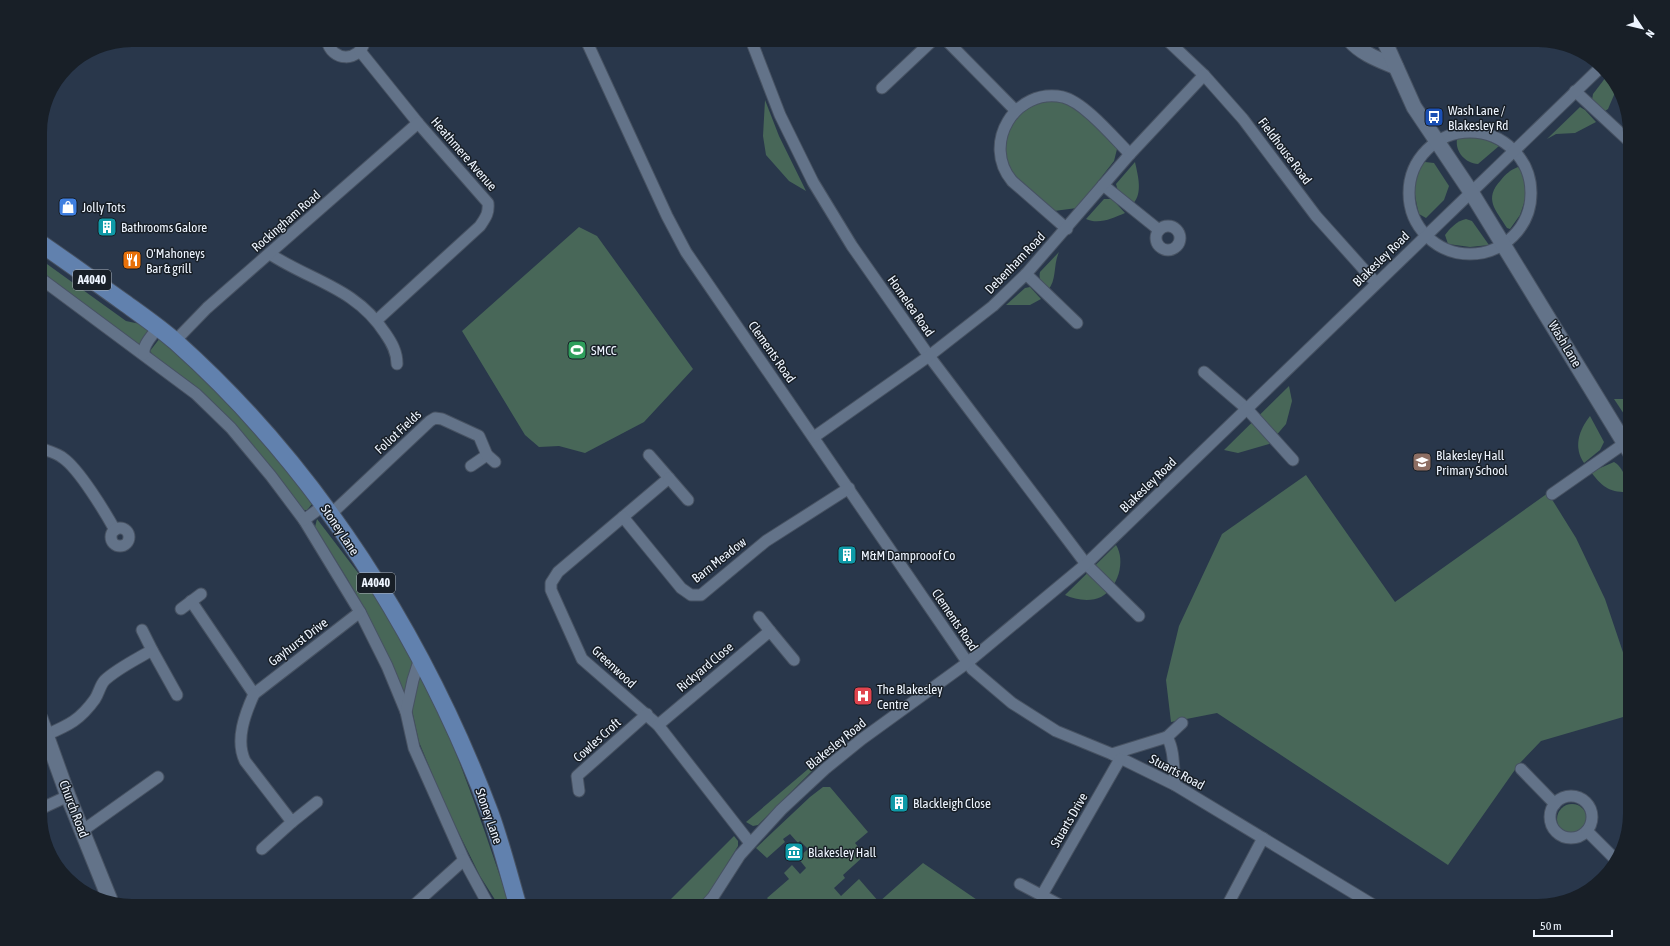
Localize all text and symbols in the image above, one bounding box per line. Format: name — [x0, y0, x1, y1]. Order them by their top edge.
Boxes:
north arrow — [1622, 8, 1662, 48]
text: N — [1643, 28, 1657, 40]
place label: Wash Lane / Blakesley Rd — [1448, 103, 1509, 133]
bus stop icon: Wash Lane / Blakesley Rd — [1423, 106, 1445, 128]
street label: Heathmere Avenue — [428, 114, 500, 194]
street label: Fieldhouse Road — [1255, 115, 1315, 187]
street label: Rockingham Road — [249, 187, 323, 255]
shop icon: Jolly Tots — [57, 196, 79, 218]
place label: Jolly Tots — [82, 200, 126, 215]
building icon: Bathrooms Galore — [96, 216, 118, 238]
place label: Bathrooms Galore — [121, 220, 207, 235]
street label: Blakesley Road — [1350, 228, 1412, 290]
street label: Debenham Road — [982, 229, 1048, 297]
place label: O'Mahoneys Bar & grill — [146, 246, 205, 276]
restaurant icon: O'Mahoneys Bar & grill — [121, 249, 143, 271]
road number: A4040 — [73, 270, 111, 290]
street label: Homelea Road — [885, 273, 937, 339]
street label: Clements Road — [745, 318, 799, 386]
street label: Wash Lane — [1545, 318, 1585, 370]
sports icon: SMCC — [566, 339, 588, 361]
place label: SMCC — [591, 343, 617, 358]
street label: Foliot Fields — [372, 407, 424, 457]
place label: Blakesley Hall Primary School — [1436, 448, 1508, 478]
school or university icon: Blakesley Hall Primary School — [1411, 451, 1433, 473]
street label: Blakesley Road — [1117, 454, 1179, 516]
street label: Stoney Lane — [318, 502, 362, 558]
street label: Barn Meadow — [689, 534, 749, 586]
building icon: M&M Damprooof Co — [836, 544, 858, 566]
place label: M&M Damprooof Co — [861, 548, 955, 563]
road number: A4040 — [357, 573, 395, 593]
street label: Clements Road — [929, 586, 981, 654]
street label: Gayhurst Drive — [266, 615, 331, 669]
street label: Rickyard Close — [674, 639, 736, 695]
street label: Greenwood — [589, 643, 639, 691]
place label: The Blakesley Centre — [877, 682, 943, 712]
hospital icon: The Blakesley Centre — [852, 685, 874, 707]
street label: Cowles Croft — [570, 715, 624, 765]
street label: Blakesley Road — [803, 715, 869, 773]
street label: Stuarts Road — [1147, 751, 1207, 793]
street label: Church Road — [56, 778, 92, 840]
street label: Stoney Lane — [473, 786, 506, 846]
street label: Stuarts Drive — [1047, 790, 1091, 850]
building icon: Blackleigh Close — [888, 792, 910, 814]
place label: Blackleigh Close — [913, 796, 991, 811]
museum icon: Blakesley Hall — [783, 841, 805, 863]
place label: Blakesley Hall — [808, 845, 877, 860]
scale bar — [1534, 912, 1612, 938]
text: 50 m — [1540, 919, 1562, 933]

